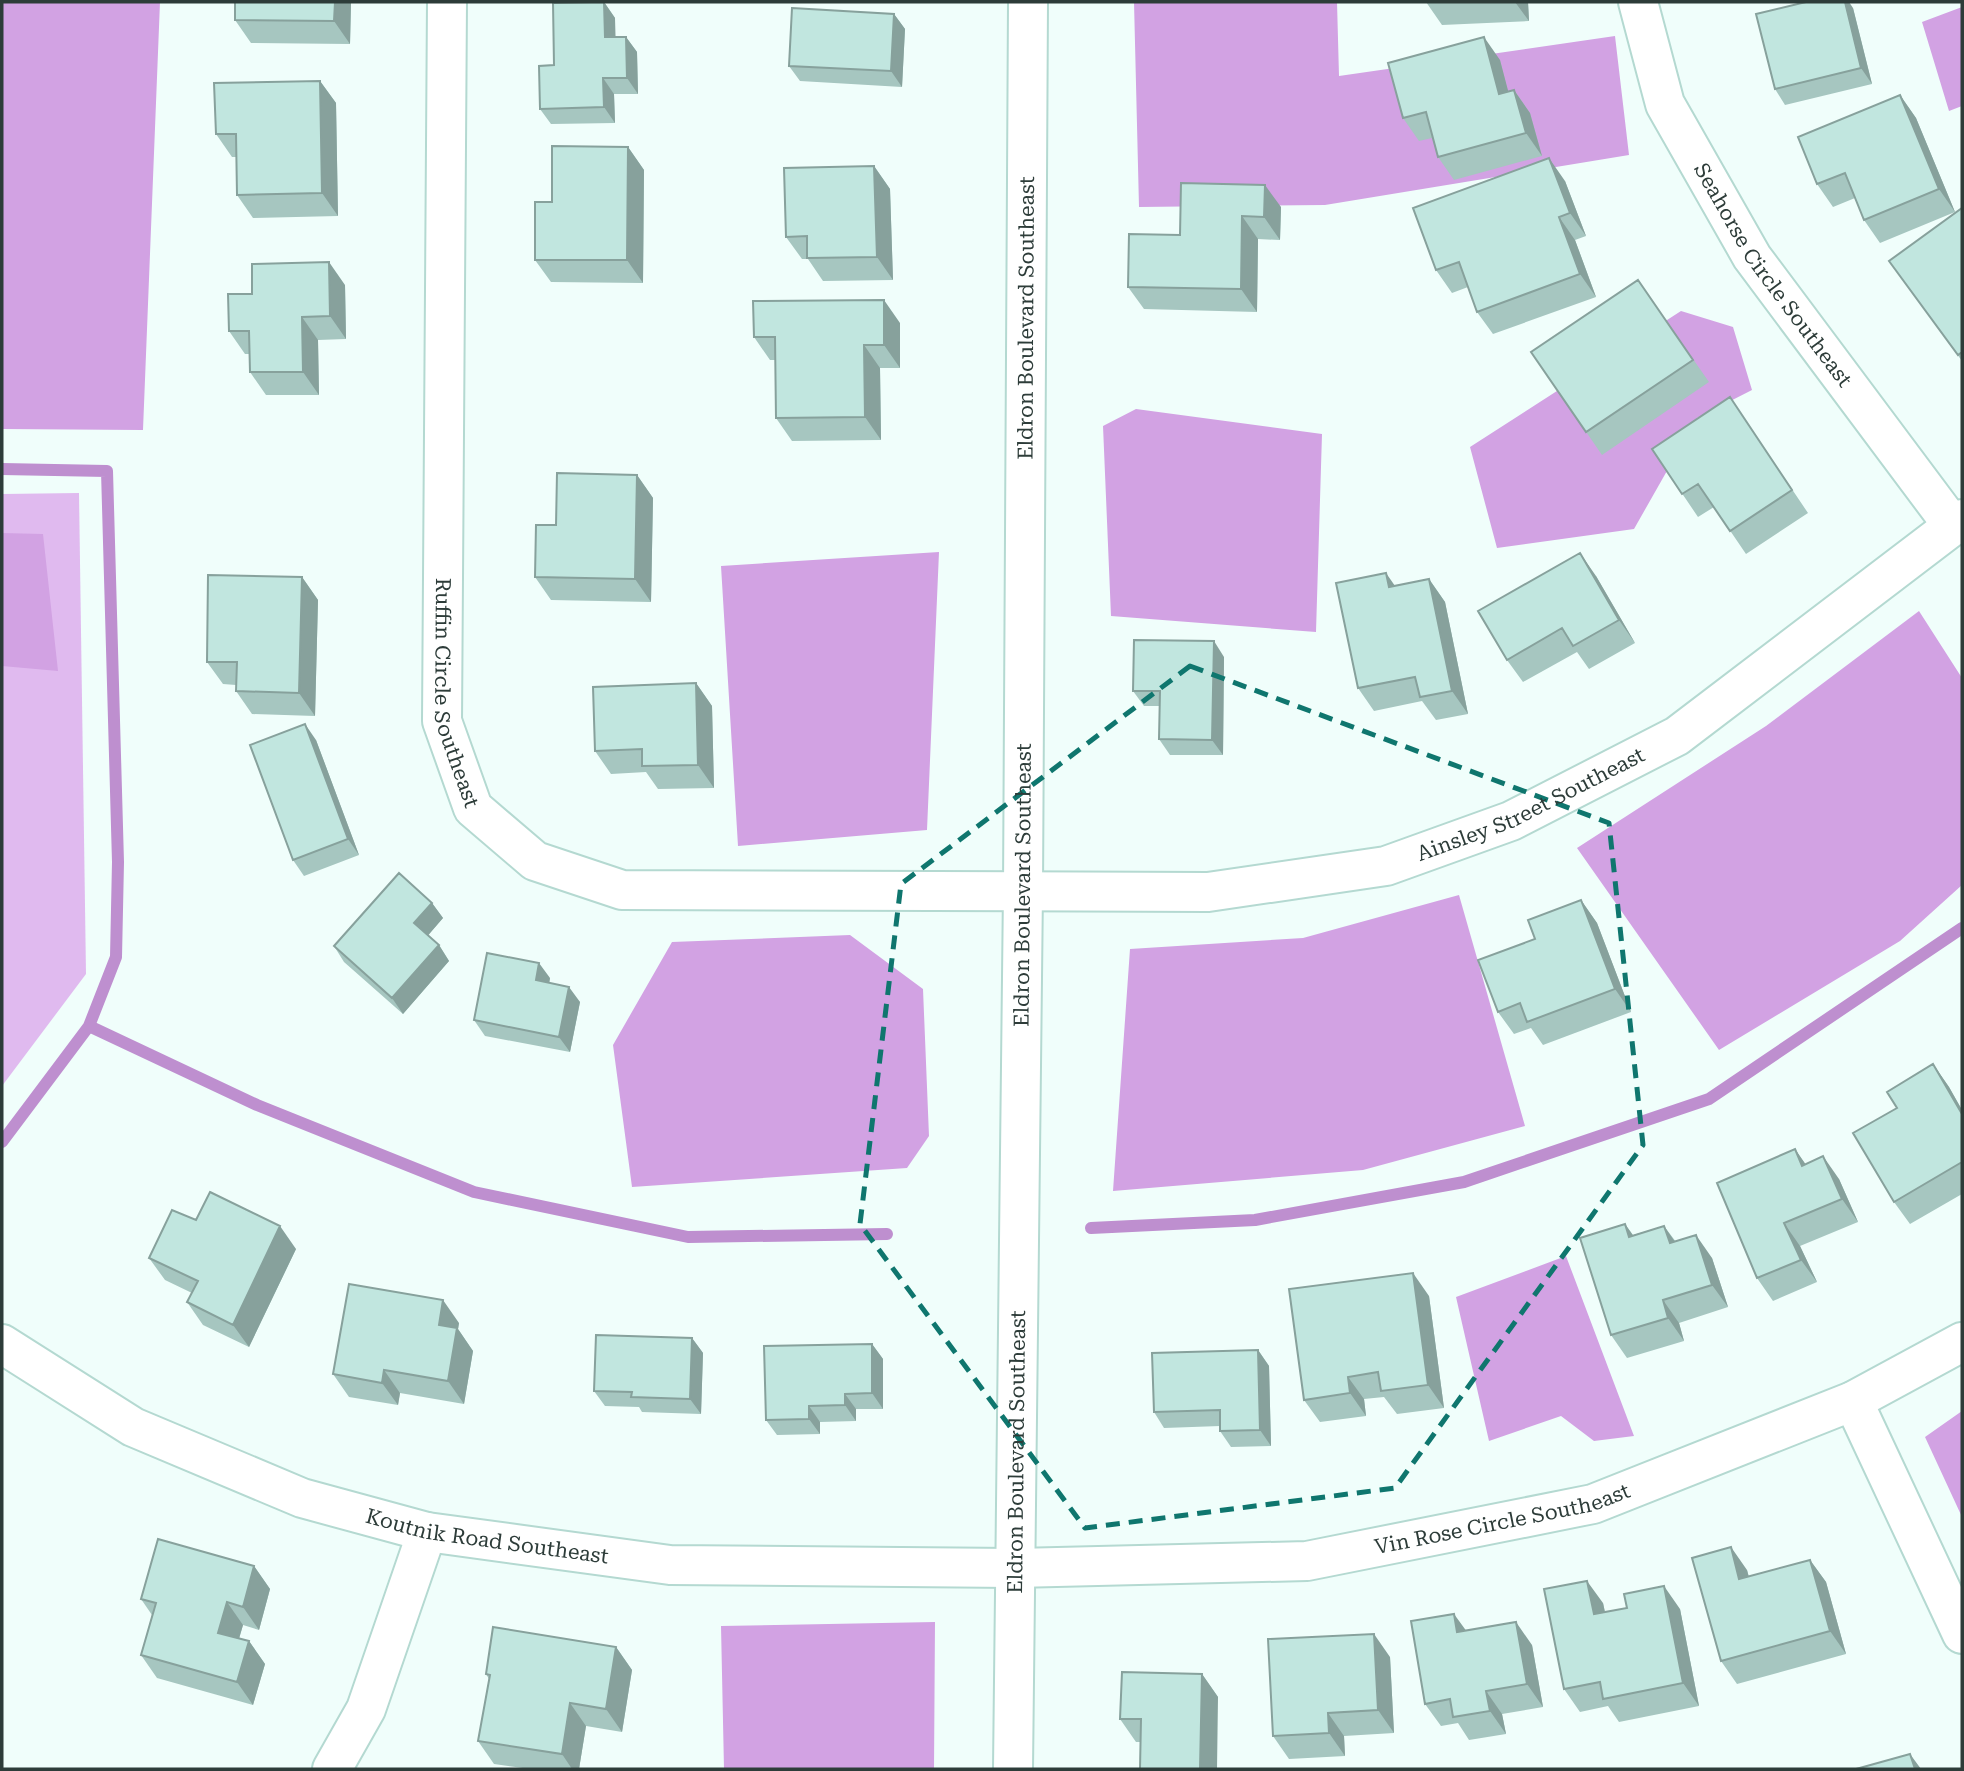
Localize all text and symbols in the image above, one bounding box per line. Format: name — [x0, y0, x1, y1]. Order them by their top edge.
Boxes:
street label: Seahorse Circle Southeast — [1689, 159, 1857, 392]
street label: Eldron Boulevard Southeast — [1013, 176, 1039, 460]
street label: Ruffin Circle Southeast — [430, 578, 484, 811]
street label: Eldron Boulevard Southeast — [1009, 743, 1036, 1027]
street label: Ainsley Street Southeast — [1414, 743, 1649, 866]
street label: Eldron Boulevard Southeast — [1003, 1310, 1030, 1594]
street label: Vin Rose Circle Southeast — [1372, 1479, 1634, 1559]
street label: Koutnik Road Southeast — [363, 1504, 610, 1569]

